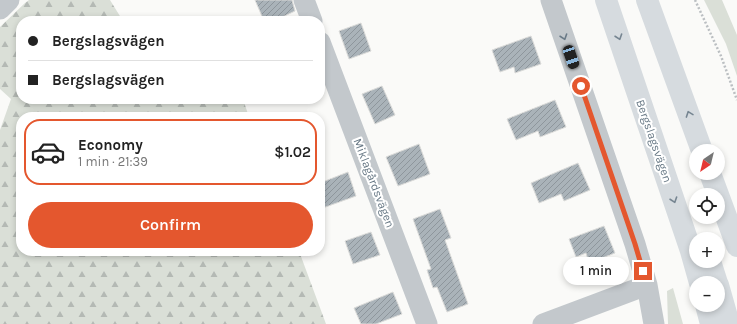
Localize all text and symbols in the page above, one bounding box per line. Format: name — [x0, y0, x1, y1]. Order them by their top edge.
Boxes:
text: Bergslagsvägen — [52, 32, 165, 50]
one-way arrow — [559, 33, 567, 40]
one-way arrow — [614, 33, 623, 40]
car — [561, 44, 581, 70]
text: Bergslagsvägen — [52, 71, 165, 89]
route start — [572, 77, 590, 95]
street label: Bergslagsvägen — [633, 98, 675, 184]
one-way arrow — [685, 111, 693, 118]
icon: car — [30, 134, 66, 170]
text: Economy — [78, 136, 143, 154]
street label: Miklagårdsvägen — [351, 136, 397, 230]
text: $1.02 — [274, 143, 311, 161]
north arrow — [689, 144, 725, 180]
map controls — [689, 144, 725, 312]
text: 1 min · 21:39 — [78, 154, 148, 169]
button: locate — [689, 188, 725, 224]
one-way arrow — [669, 196, 678, 203]
button: Confirm — [28, 202, 313, 248]
button: + — [689, 232, 725, 268]
callout: 1 min — [563, 257, 629, 285]
route end — [634, 262, 652, 280]
text: 1 min — [580, 263, 612, 278]
button: − — [689, 276, 725, 312]

